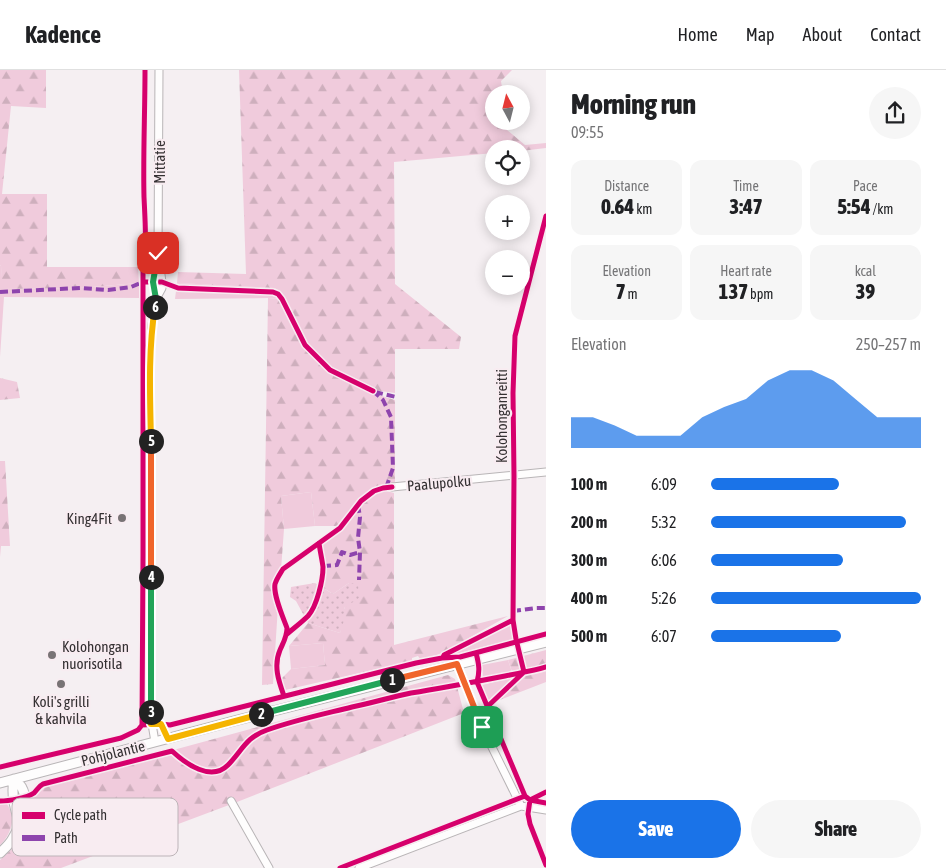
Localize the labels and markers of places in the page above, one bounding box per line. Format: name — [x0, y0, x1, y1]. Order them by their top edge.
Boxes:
pin — [137, 232, 179, 274]
pin: 6 — [142, 294, 168, 320]
pin: 5 — [138, 428, 164, 454]
place label: King4Fit — [67, 510, 112, 527]
marker: King4Fit — [116, 512, 128, 524]
pin: 4 — [138, 564, 164, 590]
place label: Kolohongan nuorisotila — [62, 638, 129, 672]
marker: Kolohongan nuorisotila — [46, 649, 58, 661]
pin: 1 — [380, 668, 404, 692]
marker: Koli's grilli & kahvila — [55, 678, 67, 690]
place label: Koli's grilli & kahvila — [32, 693, 90, 727]
pin: 3 — [138, 700, 164, 724]
pin: 2 — [248, 702, 274, 726]
pin — [461, 706, 503, 748]

